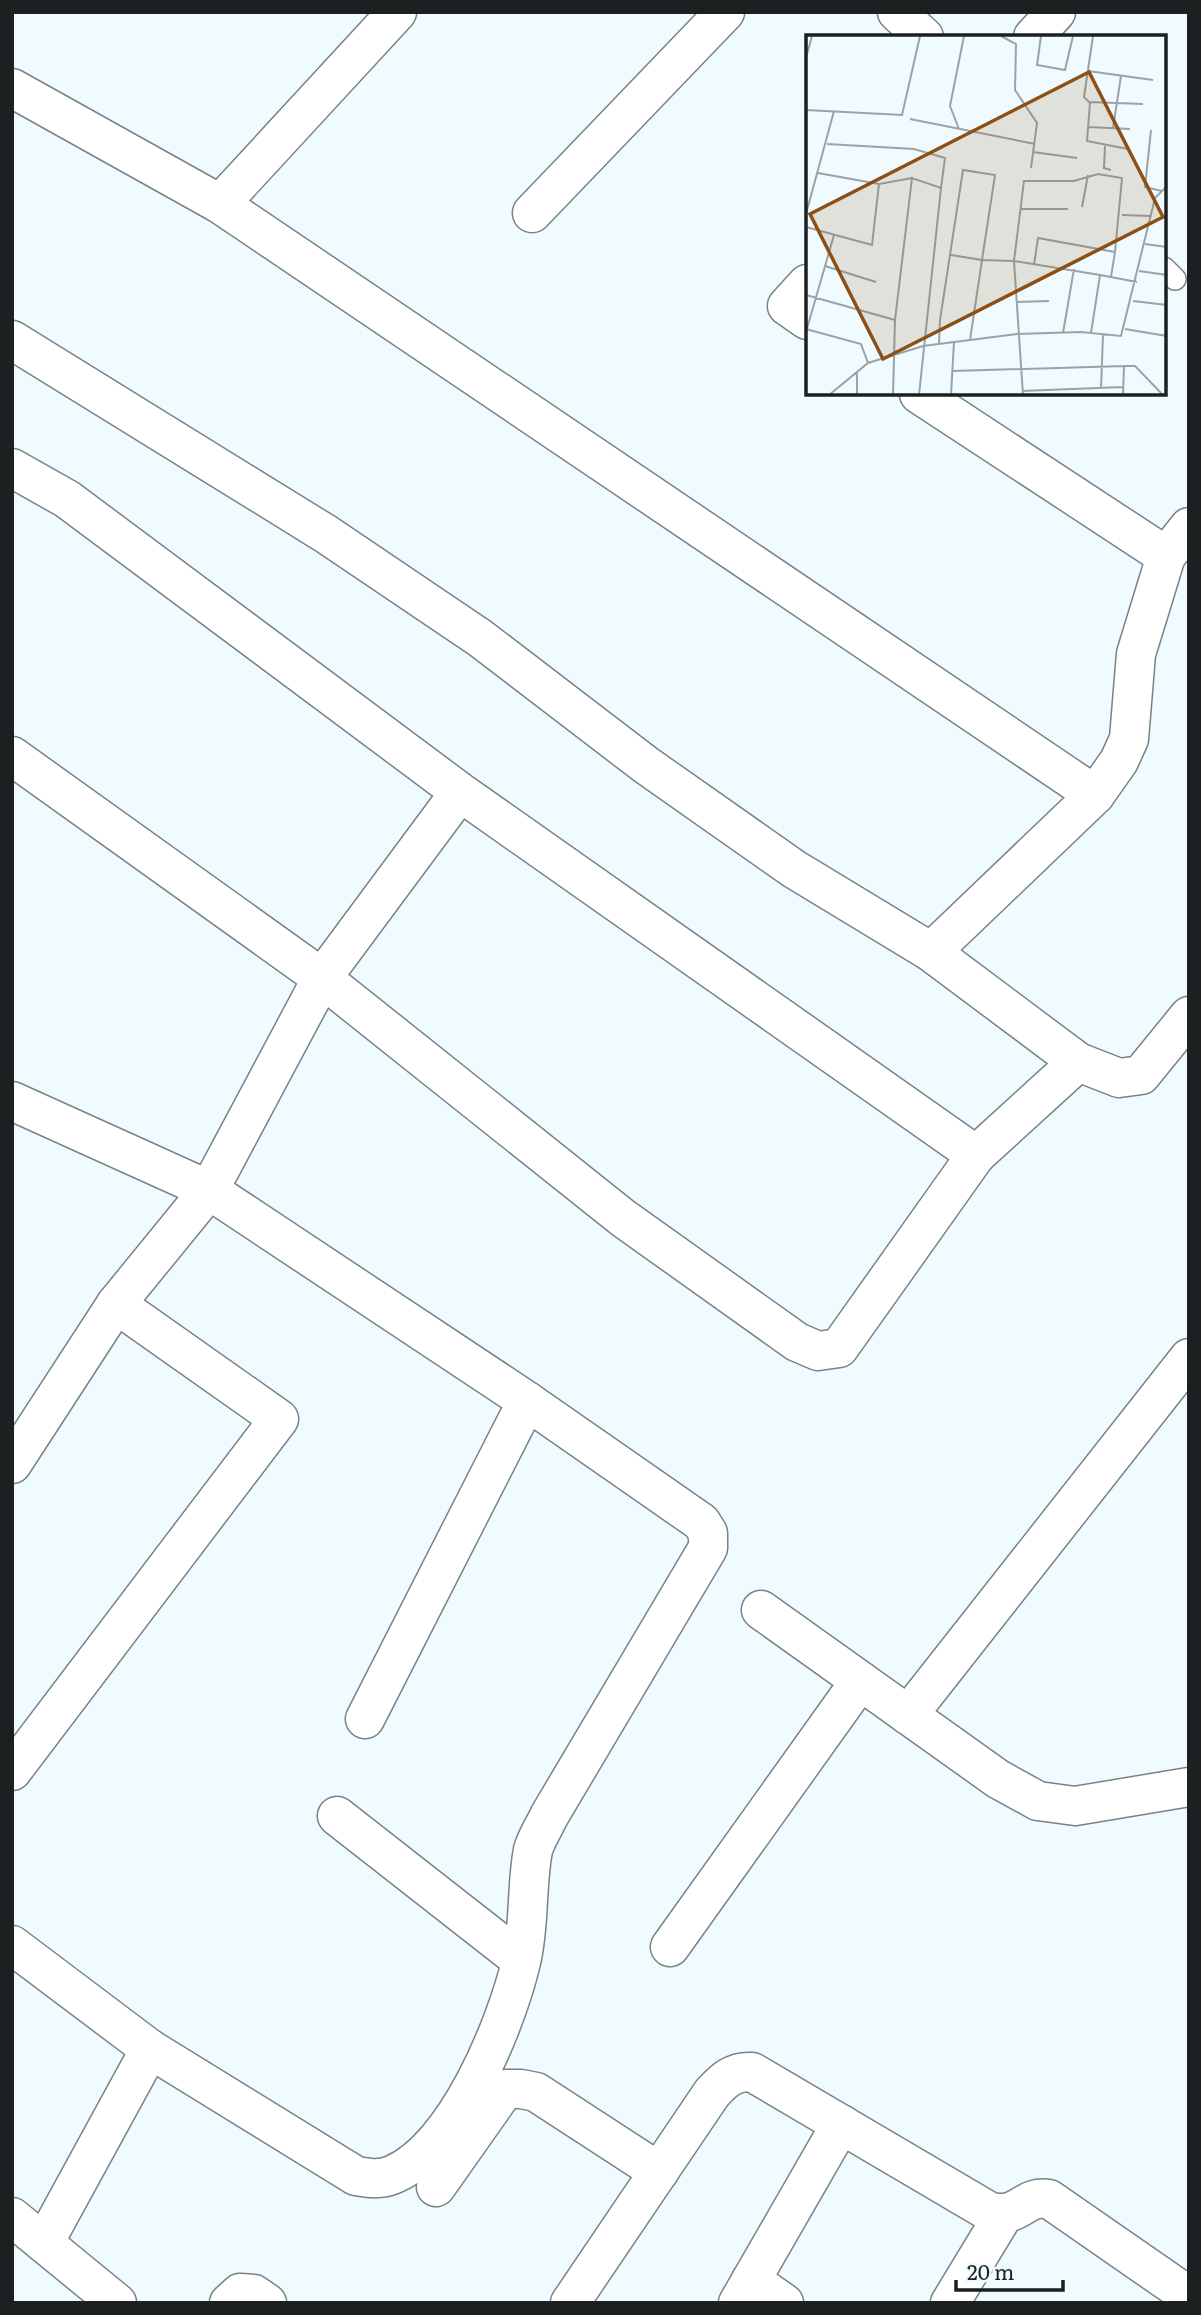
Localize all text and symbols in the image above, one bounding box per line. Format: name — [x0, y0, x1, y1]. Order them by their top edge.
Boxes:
inset map — [806, 35, 1166, 396]
scale bar — [956, 2248, 1063, 2292]
text: 20 m — [967, 2255, 1014, 2286]

